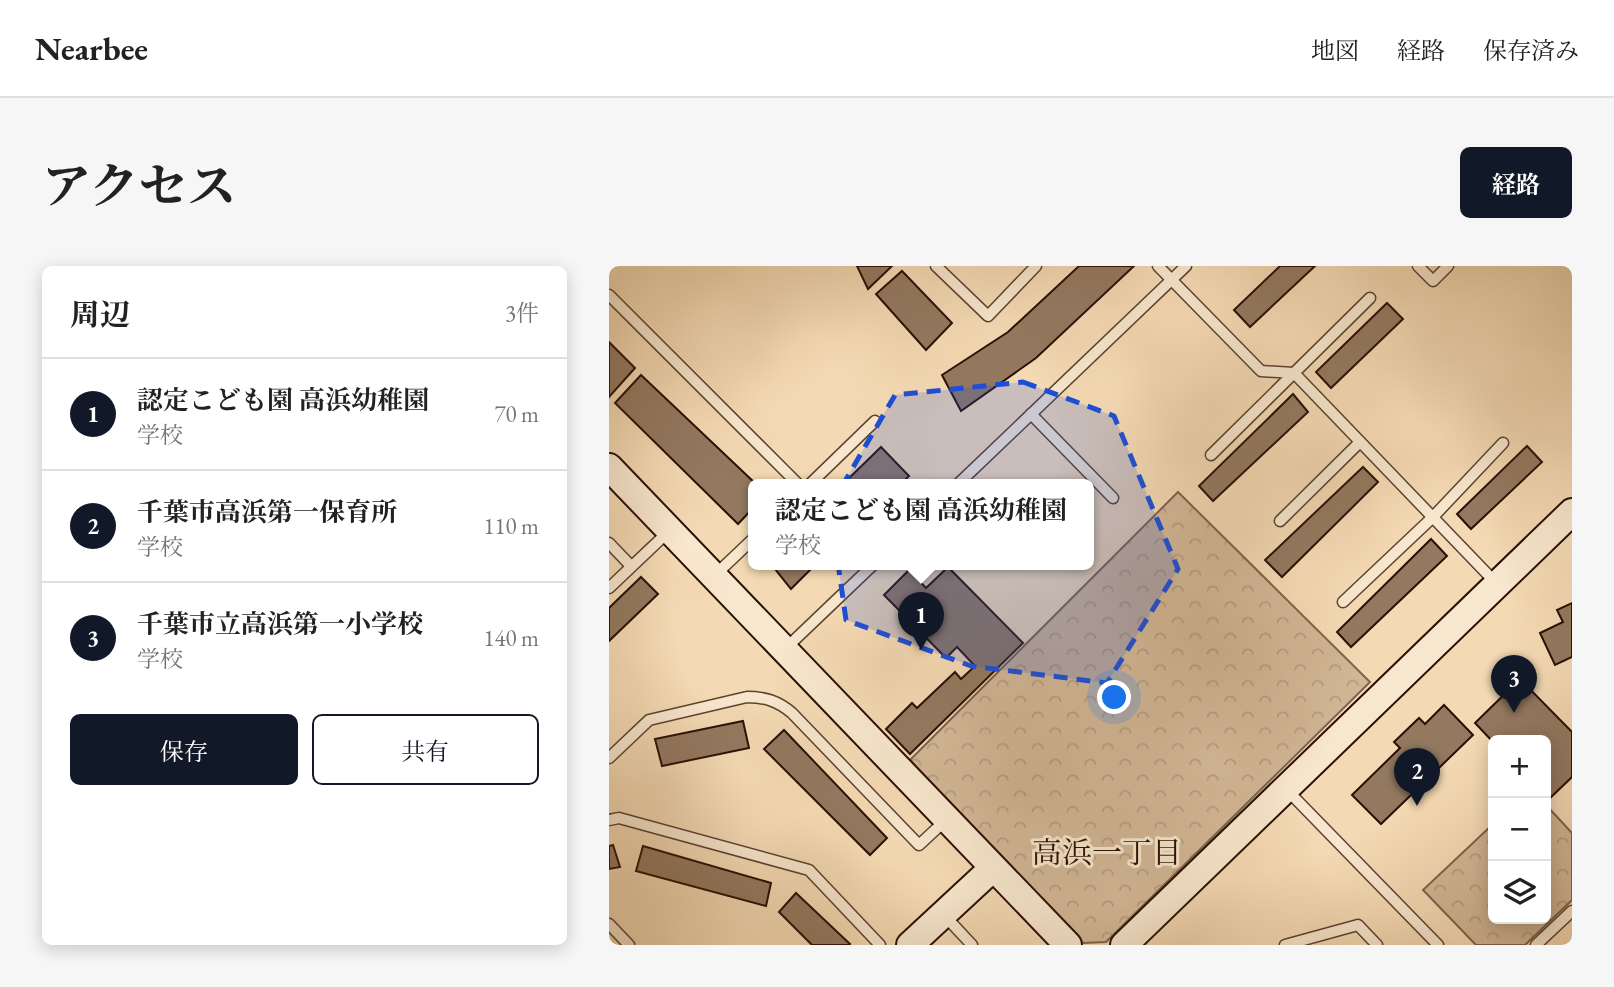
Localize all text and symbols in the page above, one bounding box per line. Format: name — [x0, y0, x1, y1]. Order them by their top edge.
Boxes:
text: Nearbee — [35, 27, 148, 70]
text: 地図 — [1311, 35, 1359, 66]
text: 経路 — [1397, 35, 1445, 66]
text: 保存済み — [1483, 35, 1579, 66]
button: 経路 — [1460, 147, 1572, 218]
text: アクセス — [42, 154, 237, 218]
text: 周辺 — [70, 295, 130, 334]
text: 3件 — [505, 298, 539, 328]
text: 認定こども園 高浜幼稚園 — [137, 383, 429, 417]
text: 1 — [87, 399, 99, 429]
text: 70 m — [494, 399, 539, 429]
text: 学校 — [137, 420, 183, 450]
popup — [748, 479, 1094, 570]
text: 認定こども園 高浜幼稚園 — [775, 493, 1067, 527]
text: 千葉市高浜第一保育所 — [137, 495, 397, 529]
text: 2 — [87, 511, 99, 541]
text: 110 m — [483, 511, 539, 541]
text: 学校 — [775, 530, 821, 560]
text: 学校 — [137, 532, 183, 562]
pin: 1 — [898, 592, 944, 650]
text: 千葉市立高浜第一小学校 — [137, 607, 423, 641]
text: 3 — [87, 623, 99, 653]
text: 140 m — [483, 623, 539, 653]
text: 学校 — [137, 644, 183, 674]
pin: 3 — [1491, 655, 1537, 713]
your location — [1097, 680, 1131, 714]
button: 保存 — [70, 714, 298, 785]
button: 共有 — [312, 714, 539, 785]
map controls — [1488, 735, 1551, 924]
button: + — [1488, 735, 1551, 798]
pin: 2 — [1394, 748, 1440, 806]
button: − — [1488, 798, 1551, 861]
district label: 高浜一丁目 — [1032, 833, 1182, 872]
button: layers — [1488, 861, 1551, 924]

